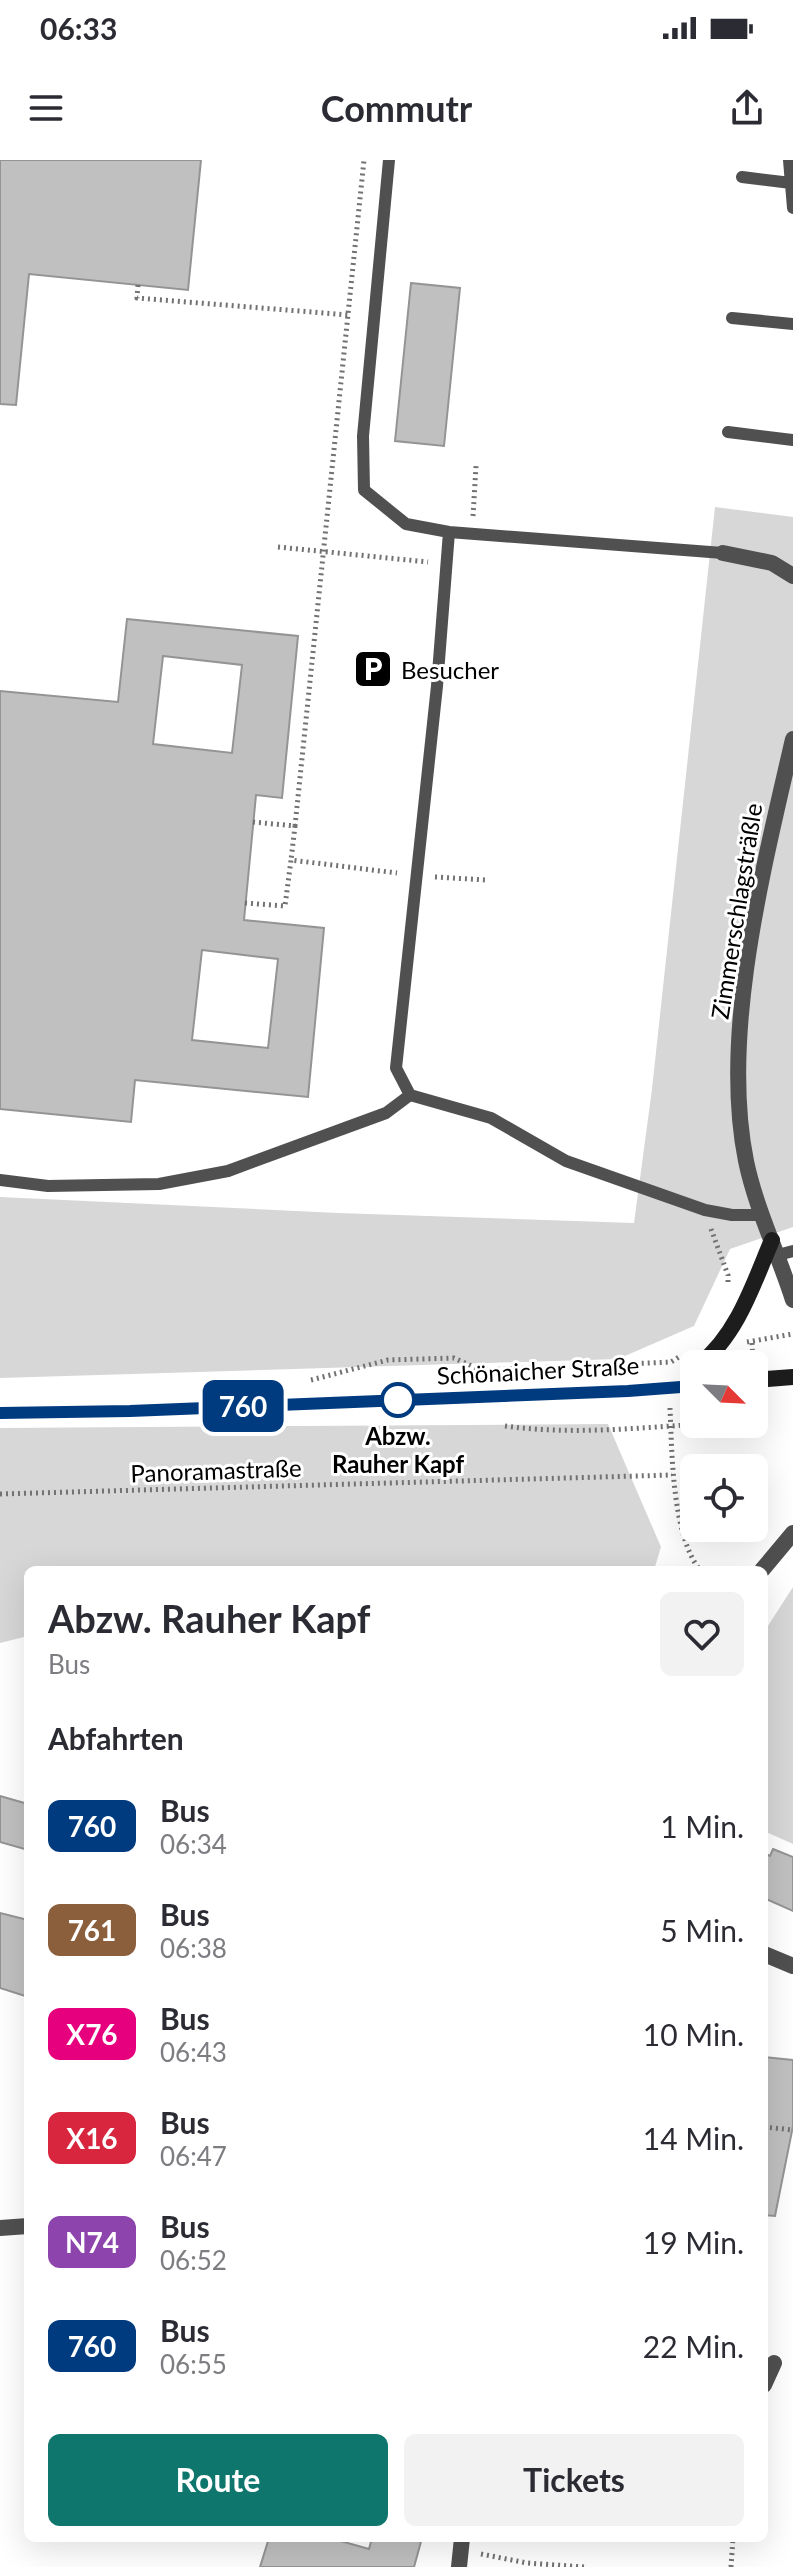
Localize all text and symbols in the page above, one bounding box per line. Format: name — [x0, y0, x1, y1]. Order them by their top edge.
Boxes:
text: 06:33 — [40, 10, 117, 46]
icon: menu — [24, 86, 68, 130]
text: Commutr — [321, 86, 472, 130]
icon: share — [725, 86, 769, 130]
parking icon: Besucher — [352, 648, 394, 690]
place label: Besucher — [401, 655, 499, 684]
street label: Zimmerschlagsträßle — [705, 801, 767, 1021]
street label: Schönaicher Straße — [436, 1350, 640, 1390]
north arrow — [680, 1350, 768, 1438]
map controls — [680, 1350, 768, 1542]
line badge: 760 — [197, 1380, 289, 1432]
marker: Abzw. Rauher Kapf — [381, 1383, 415, 1417]
text: 760 — [219, 1389, 267, 1423]
place label: Abzw. Rauher Kapf — [332, 1421, 464, 1478]
street label: Panoramastraße — [130, 1453, 302, 1487]
button: locate — [680, 1454, 768, 1542]
button: heart — [660, 1592, 744, 1676]
text: Abzw. Rauher Kapf — [48, 1595, 370, 1641]
text: Bus — [48, 1648, 90, 1680]
text: Abfahrten — [48, 1720, 184, 1756]
text: Bus — [160, 1792, 210, 1828]
text: 1 Min. — [660, 1808, 744, 1844]
text: 760 — [68, 1809, 116, 1843]
text: 06:34 — [160, 1828, 227, 1860]
text: Bus — [160, 1896, 210, 1932]
text: 5 Min. — [660, 1912, 744, 1948]
text: 761 — [68, 1913, 116, 1947]
text: 06:38 — [160, 1932, 227, 1964]
text: Bus — [160, 2000, 210, 2036]
text: 10 Min. — [643, 2016, 744, 2052]
text: X76 — [66, 2017, 118, 2051]
text: 06:43 — [160, 2036, 227, 2068]
text: Bus — [160, 2104, 210, 2140]
text: 14 Min. — [643, 2120, 744, 2156]
text: X16 — [66, 2121, 118, 2155]
text: 06:47 — [160, 2140, 227, 2172]
text: Bus — [160, 2208, 210, 2244]
text: 19 Min. — [643, 2224, 744, 2260]
text: N74 — [65, 2225, 119, 2259]
text: 06:52 — [160, 2244, 227, 2276]
text: Bus — [160, 2312, 210, 2348]
text: 22 Min. — [643, 2328, 744, 2364]
text: 760 — [68, 2329, 116, 2363]
text: 06:55 — [160, 2348, 227, 2380]
button: Route — [48, 2434, 388, 2526]
button: Tickets — [404, 2434, 744, 2526]

